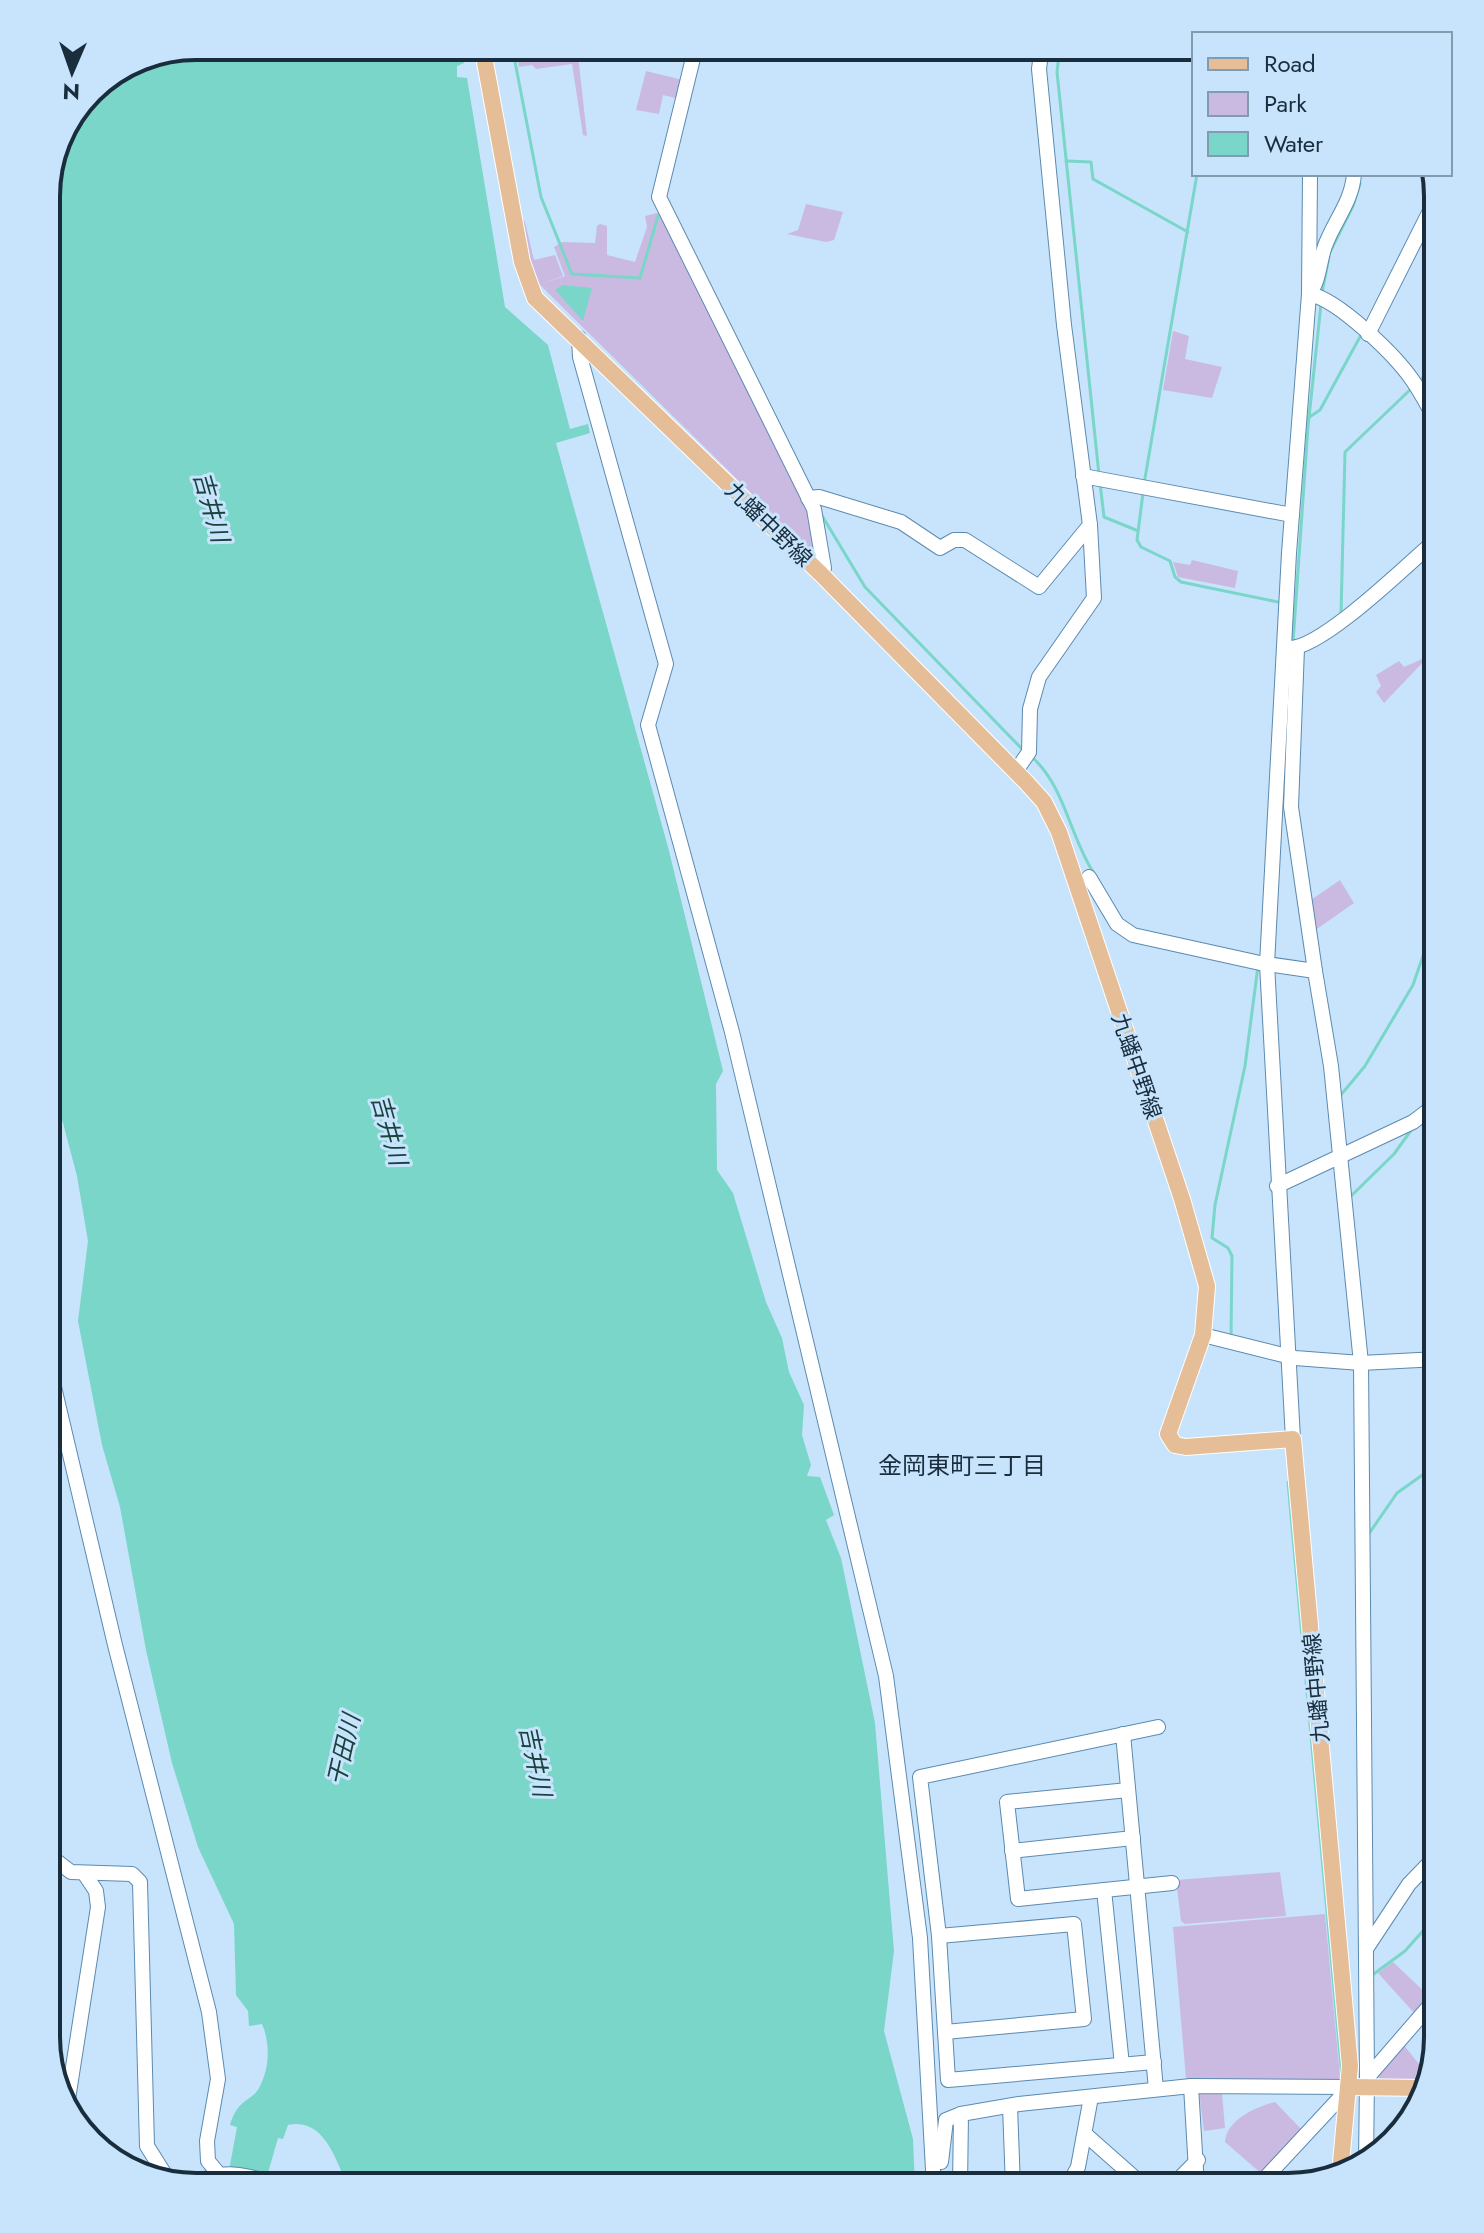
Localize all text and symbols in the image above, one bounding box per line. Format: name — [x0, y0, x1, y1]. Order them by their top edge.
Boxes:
north arrow — [32, 32, 112, 112]
legend — [1192, 32, 1452, 176]
text: Road — [1264, 46, 1316, 81]
text: N — [62, 76, 81, 108]
text: Park — [1264, 86, 1307, 121]
text: Water — [1264, 126, 1324, 161]
water label: 吉井川 — [185, 467, 239, 549]
street label: 九蟠中野線 — [718, 474, 820, 574]
street label: 九蟠中野線 — [1104, 1009, 1170, 1123]
water label: 吉井川 — [363, 1090, 417, 1172]
district label: 金岡東町三丁目 — [878, 1448, 1046, 1483]
street label: 九蟠中野線 — [1295, 1632, 1337, 1744]
water label: 干田川 — [318, 1708, 369, 1789]
water label: 吉井川 — [511, 1722, 561, 1803]

